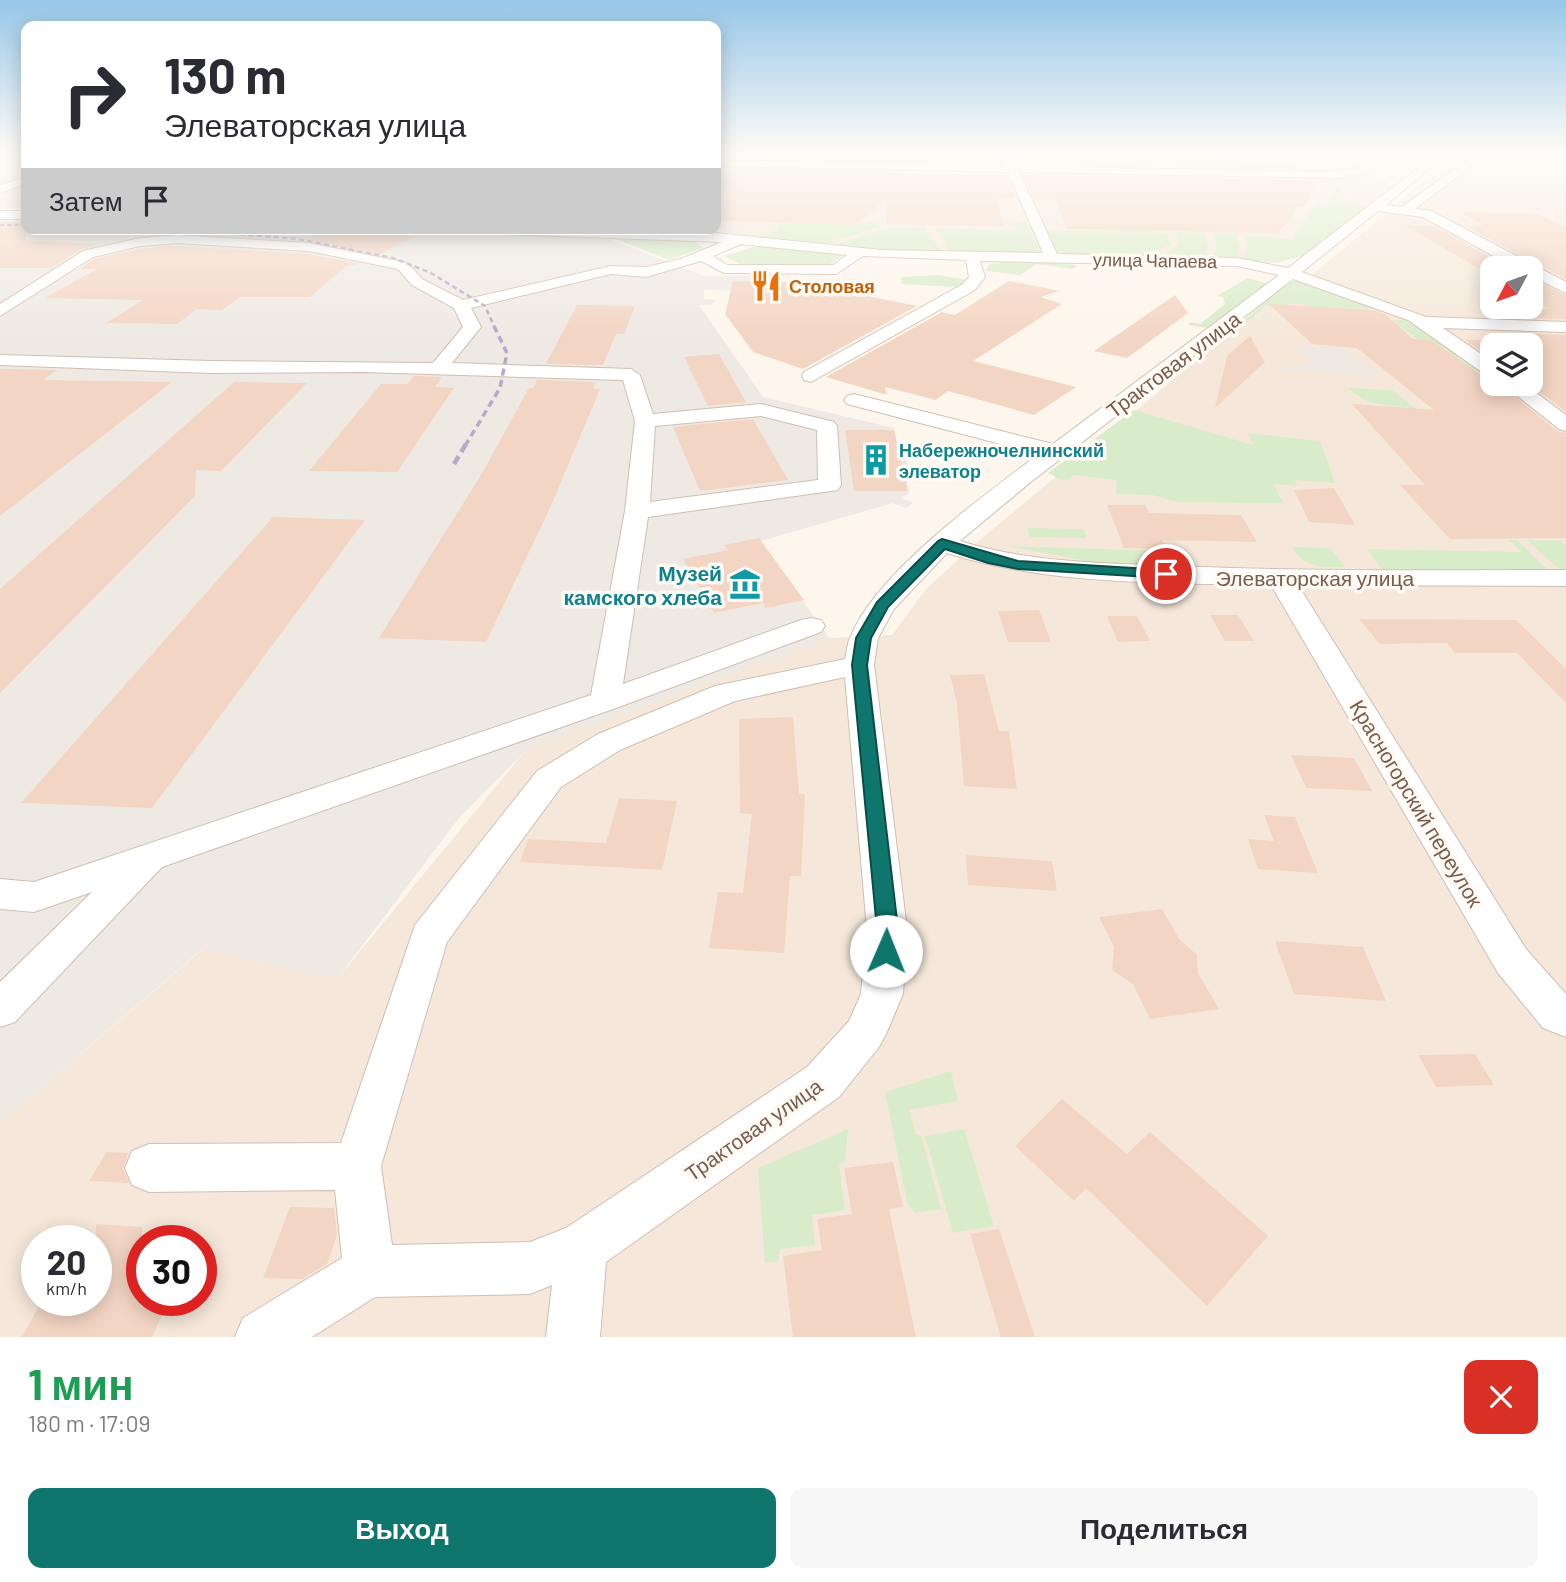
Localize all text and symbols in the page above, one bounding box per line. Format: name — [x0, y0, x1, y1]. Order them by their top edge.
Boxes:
text: 130 m — [164, 45, 286, 104]
icon: right — [49, 49, 140, 140]
text: Элеваторская улица — [164, 105, 466, 143]
icon: arrive — [137, 182, 175, 220]
text: Затем — [49, 185, 123, 216]
street label: улица Чапаева — [1093, 248, 1218, 272]
north arrow — [1480, 256, 1544, 318]
map controls — [1480, 256, 1543, 396]
restaurant icon: Столовая — [749, 269, 783, 303]
place label: Столовая — [789, 275, 875, 297]
street label: Трактовая улица — [1101, 305, 1245, 423]
button: layers — [1480, 333, 1543, 396]
place label: Набережночелнинский элеватор — [899, 439, 1104, 482]
building icon: Набережночелнинский элеватор — [859, 443, 893, 477]
pin — [1136, 544, 1196, 604]
icon: arrive — [1147, 555, 1185, 593]
place label: Музей камского хлеба — [564, 560, 722, 609]
street label: Элеваторская улица — [1216, 565, 1414, 590]
museum icon: Музей камского хлеба — [728, 567, 762, 601]
street label: Красногорский переулок — [1345, 695, 1489, 912]
position arrow — [849, 914, 923, 988]
street label: Трактовая улица — [680, 1072, 827, 1186]
speed limit sign: 30 — [126, 1225, 217, 1316]
text: 20 — [47, 1240, 86, 1282]
text: km/h — [46, 1277, 87, 1299]
text: 1 мин — [28, 1358, 134, 1408]
button: close — [1464, 1360, 1538, 1434]
text: 180 m · 17:09 — [28, 1409, 150, 1437]
button: Выход — [28, 1488, 776, 1568]
button: Поделиться — [790, 1488, 1538, 1568]

